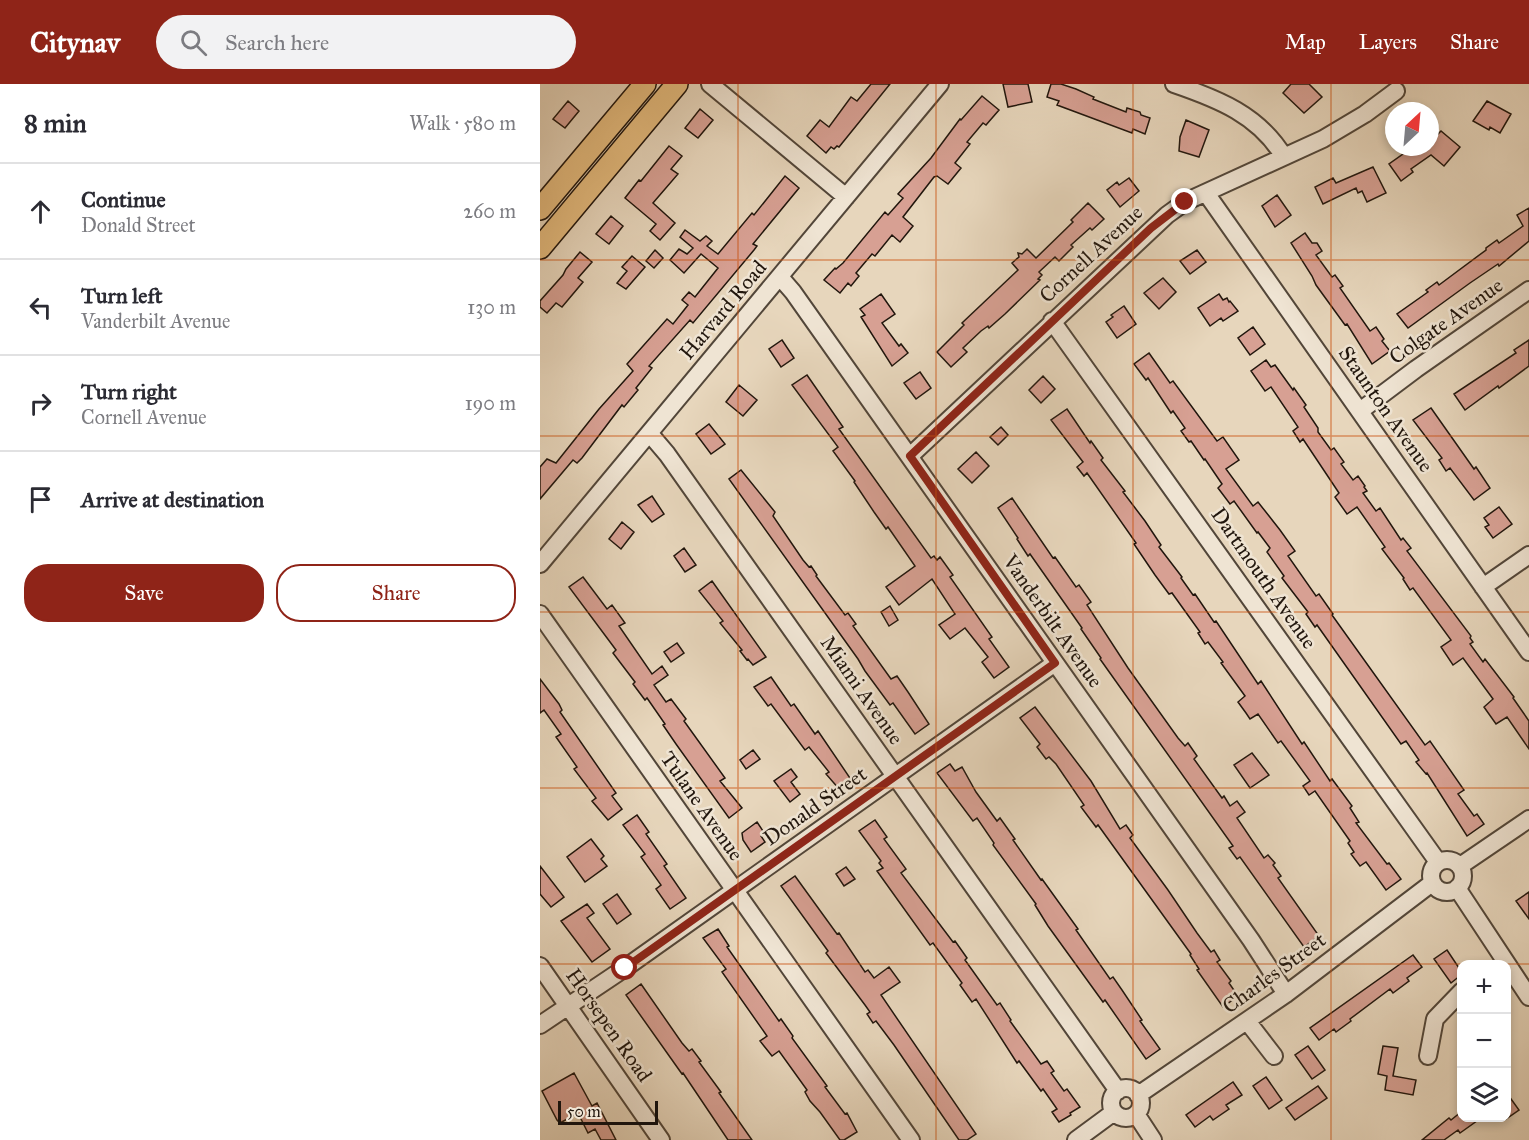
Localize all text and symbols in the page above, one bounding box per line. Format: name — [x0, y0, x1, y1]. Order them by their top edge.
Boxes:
search box — [156, 15, 576, 69]
text: Citynav — [30, 25, 120, 60]
icon: search — [177, 26, 210, 59]
text: Search here — [225, 29, 329, 56]
text: Map — [1285, 29, 1326, 55]
text: Layers — [1359, 29, 1417, 55]
text: Share — [1450, 29, 1499, 55]
north arrow — [1385, 102, 1439, 156]
text: 8 min — [24, 107, 87, 139]
text: Walk · 580 m — [409, 111, 516, 135]
text: Continue — [81, 186, 166, 213]
route end — [1171, 188, 1197, 214]
icon: ahead — [24, 195, 57, 228]
text: 260 m — [463, 199, 516, 223]
street label: Cornell Avenue — [1034, 199, 1148, 308]
text: Donald Street — [81, 213, 196, 237]
street label: Harvard Road — [674, 255, 772, 365]
street label: Colgate Avenue — [1384, 272, 1508, 370]
text: Turn left — [81, 282, 163, 309]
icon: left — [24, 291, 57, 324]
text: 130 m — [467, 295, 516, 319]
text: Vanderbilt Avenue — [81, 309, 230, 333]
street label: Staunton Avenue — [1333, 341, 1439, 477]
text: Turn right — [81, 378, 177, 405]
icon: right — [24, 387, 57, 420]
text: 190 m — [465, 391, 516, 415]
text: Cornell Avenue — [81, 405, 207, 429]
icon: arrive — [24, 483, 57, 516]
text: Arrive at destination — [81, 486, 264, 513]
street label: Dartmouth Avenue — [1205, 502, 1323, 654]
street label: Vanderbilt Avenue — [997, 548, 1109, 693]
button: Save — [24, 564, 264, 622]
button: Share — [276, 564, 516, 622]
street label: Miami Avenue — [815, 630, 909, 750]
street label: Tulane Avenue — [655, 746, 749, 866]
street label: Donald Street — [758, 760, 872, 851]
street label: Charles Street — [1217, 926, 1331, 1019]
route start — [611, 954, 637, 980]
map controls — [1457, 960, 1511, 1122]
button: + — [1457, 960, 1511, 1014]
street label: Horsepen Road — [560, 963, 658, 1087]
button: − — [1457, 1014, 1511, 1068]
button: layers — [1457, 1068, 1511, 1122]
scale bar — [558, 1098, 658, 1126]
text: 50 m — [567, 1102, 601, 1121]

